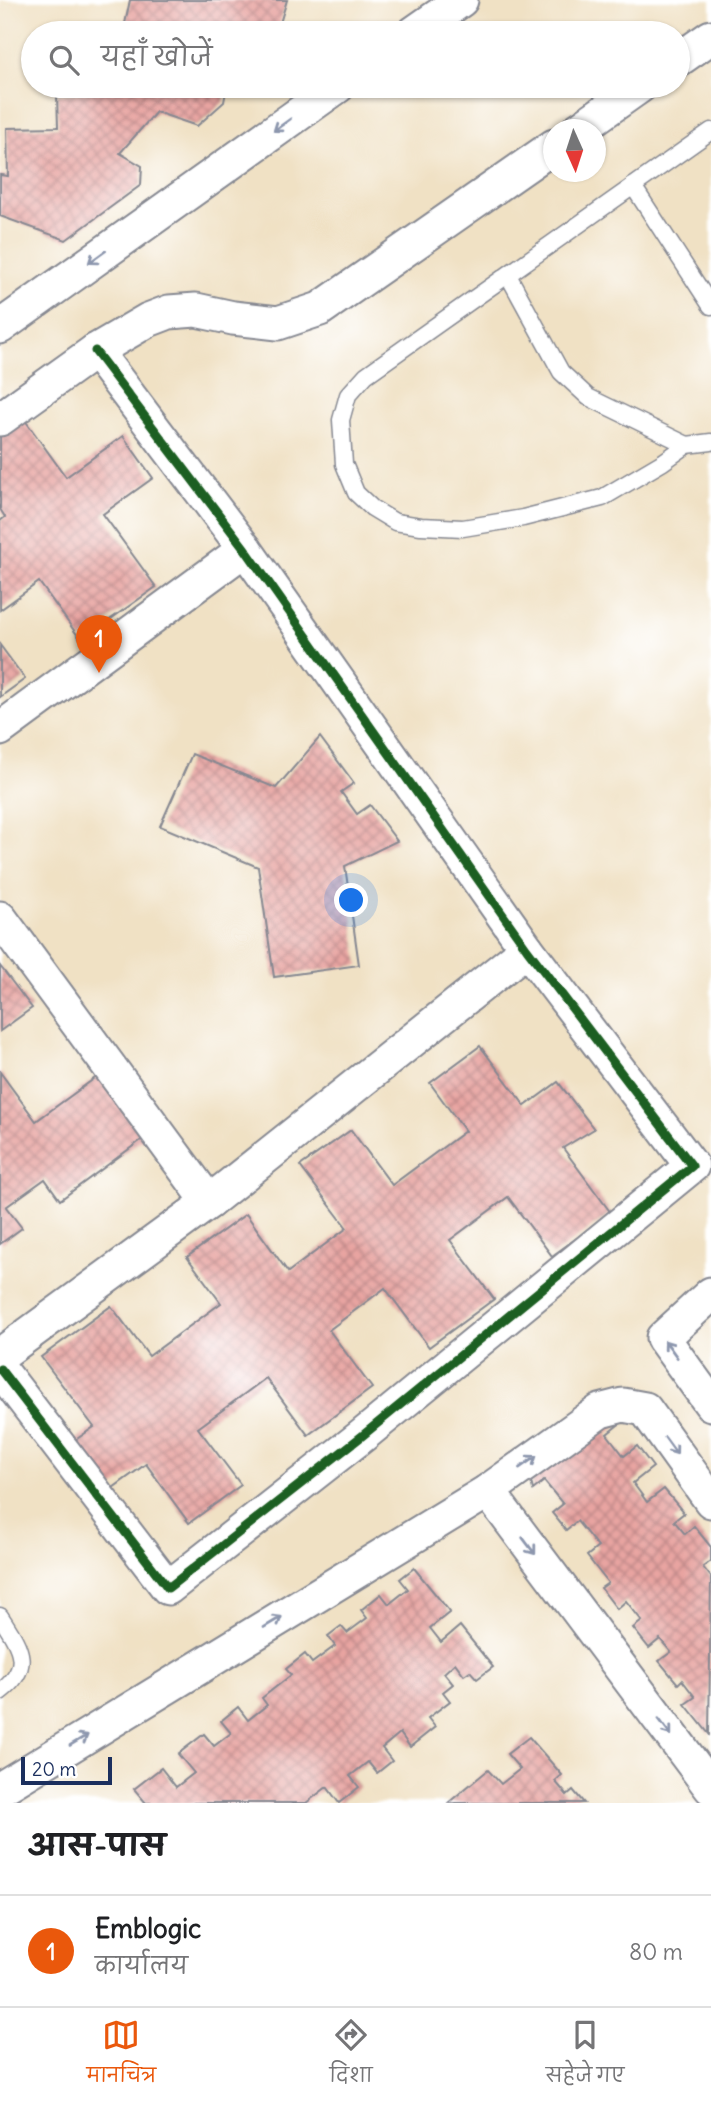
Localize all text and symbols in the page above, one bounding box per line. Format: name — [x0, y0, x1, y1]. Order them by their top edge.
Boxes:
search box — [21, 21, 690, 98]
text: यहाँ खोजें — [101, 40, 212, 73]
icon: search — [45, 41, 83, 79]
one-way arrow — [273, 118, 292, 132]
north arrow — [543, 119, 606, 182]
one-way arrow — [88, 250, 107, 264]
pin: 1 — [76, 615, 122, 673]
your location — [334, 883, 368, 917]
one-way arrow — [663, 1340, 678, 1359]
one-way arrow — [664, 1436, 679, 1455]
one-way arrow — [518, 1455, 537, 1469]
one-way arrow — [521, 1536, 536, 1554]
one-way arrow — [263, 1614, 283, 1628]
one-way arrow — [658, 1718, 673, 1736]
one-way arrow — [69, 1733, 89, 1747]
scale bar — [21, 1754, 112, 1786]
text: 20 m — [32, 1757, 76, 1781]
text: आस-पास — [28, 1826, 166, 1864]
text: Emblogic — [95, 1912, 201, 1945]
text: 1 — [46, 1937, 56, 1966]
text: 80 m — [629, 1937, 683, 1966]
text: कार्यालय — [95, 1951, 188, 1980]
tab: मानचित्र — [87, 2016, 156, 2096]
tab: दिशा — [330, 2016, 373, 2096]
tab: सहेजे गए — [546, 2016, 624, 2096]

